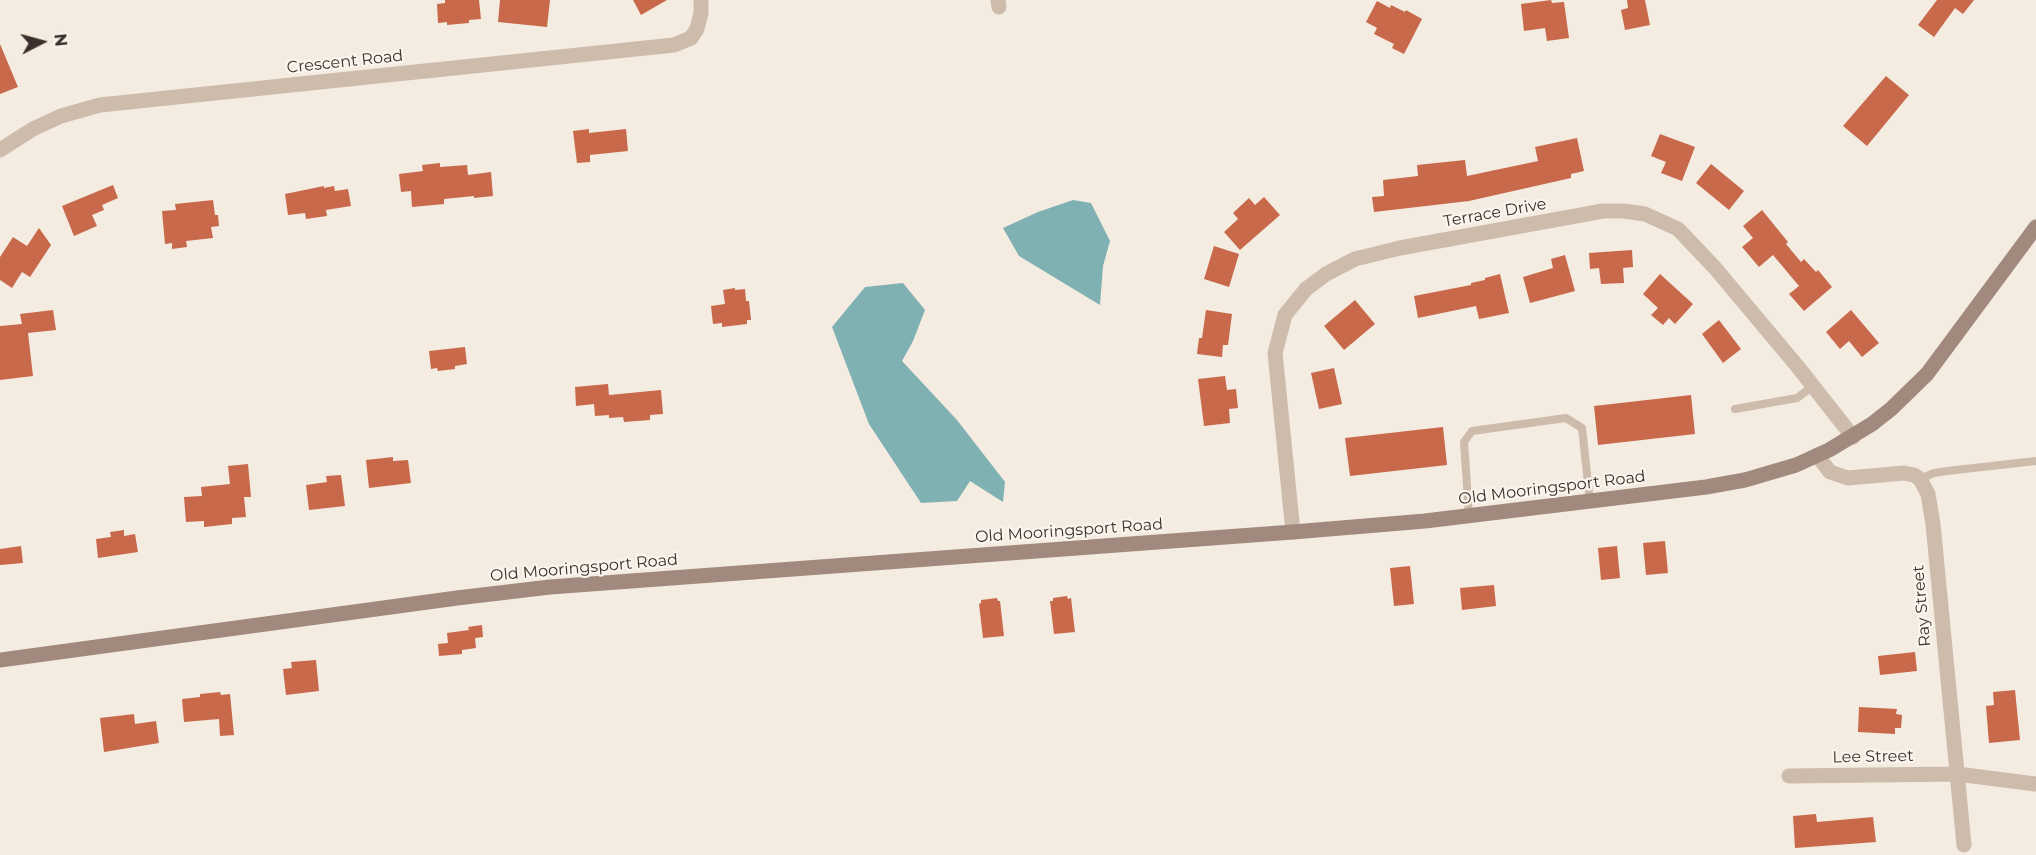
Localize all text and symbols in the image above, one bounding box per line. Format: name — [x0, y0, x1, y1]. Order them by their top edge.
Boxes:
north arrow — [12, 12, 72, 72]
text: N — [50, 33, 71, 47]
street label: Crescent Road — [286, 46, 404, 78]
street label: Terrace Drive — [1442, 195, 1548, 231]
street label: Old Mooringsport Road — [1457, 467, 1647, 509]
street label: Old Mooringsport Road — [974, 515, 1164, 547]
street label: Old Mooringsport Road — [489, 550, 679, 586]
street label: Ray Street — [1909, 564, 1935, 648]
street label: Lee Street — [1832, 747, 1914, 767]

